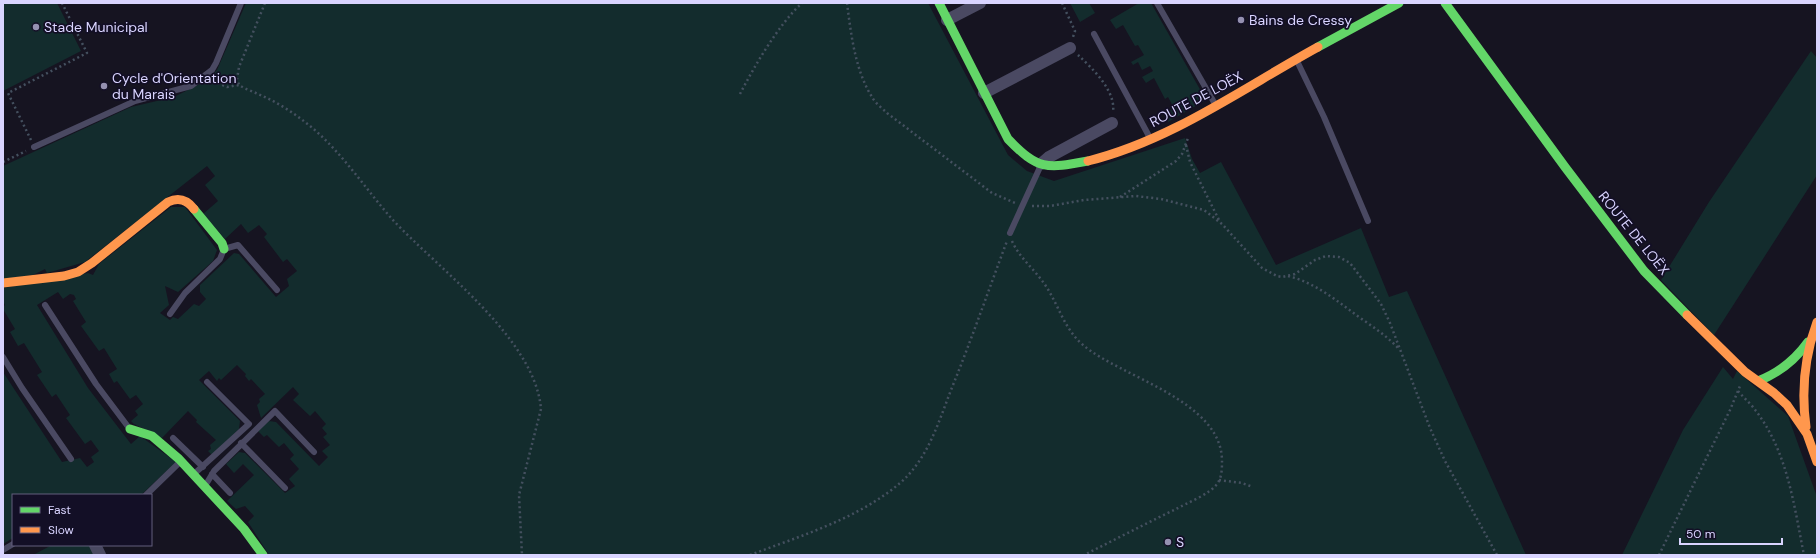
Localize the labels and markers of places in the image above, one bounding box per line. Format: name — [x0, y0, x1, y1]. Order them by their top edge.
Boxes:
place label: Bains de Cressy — [1249, 11, 1352, 29]
marker: Bains de Cressy — [1236, 15, 1246, 25]
place label: Stade Municipal — [44, 18, 148, 36]
marker: Stade Municipal — [31, 22, 41, 32]
place label: Cycle d'Orientation du Marais — [112, 69, 236, 103]
marker: Cycle d'Orientation du Marais — [99, 81, 109, 91]
place label: S — [1176, 533, 1184, 551]
marker: S — [1163, 537, 1173, 547]

